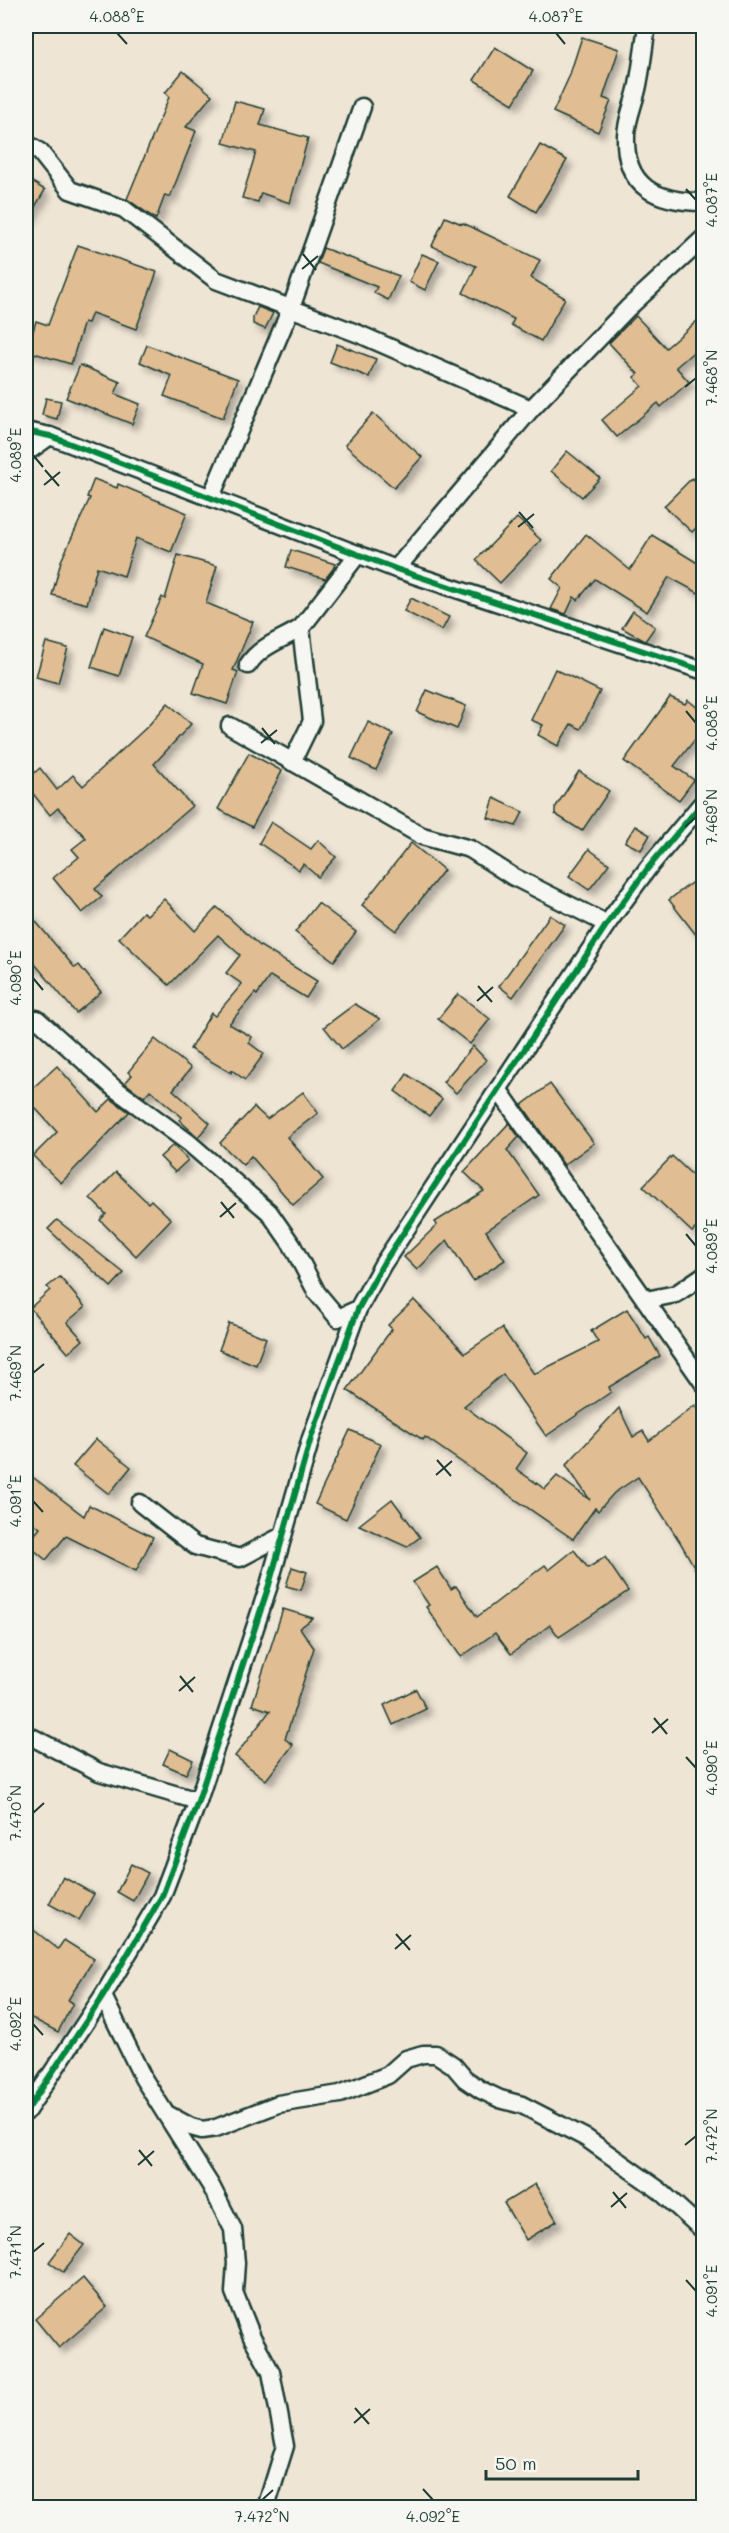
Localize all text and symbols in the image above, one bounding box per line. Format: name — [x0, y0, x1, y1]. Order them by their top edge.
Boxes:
text: 4.088°E — [89, 6, 145, 26]
text: 4.087°E — [529, 6, 584, 26]
text: 4.087°E — [701, 172, 721, 227]
text: 7.468°N — [701, 350, 721, 406]
text: 4.089°E — [5, 427, 25, 482]
text: 4.088°E — [701, 695, 721, 751]
text: 7.469°N — [701, 789, 721, 845]
text: 4.090°E — [5, 950, 25, 1006]
text: 4.089°E — [701, 1218, 721, 1273]
text: 7.469°N — [5, 1345, 25, 1401]
text: 4.091°E — [5, 1474, 25, 1527]
text: 4.090°E — [701, 1740, 721, 1796]
text: 7.470°N — [5, 1785, 25, 1841]
text: 4.092°E — [5, 1997, 25, 2051]
text: 7.472°N — [701, 2108, 721, 2164]
text: 7.471°N — [5, 2225, 25, 2279]
text: 4.091°E — [701, 2264, 721, 2317]
scale bar — [486, 2443, 638, 2481]
text: 50 m — [495, 2451, 537, 2475]
text: 7.472°N — [234, 2506, 290, 2526]
text: 4.092°E — [406, 2506, 460, 2526]

